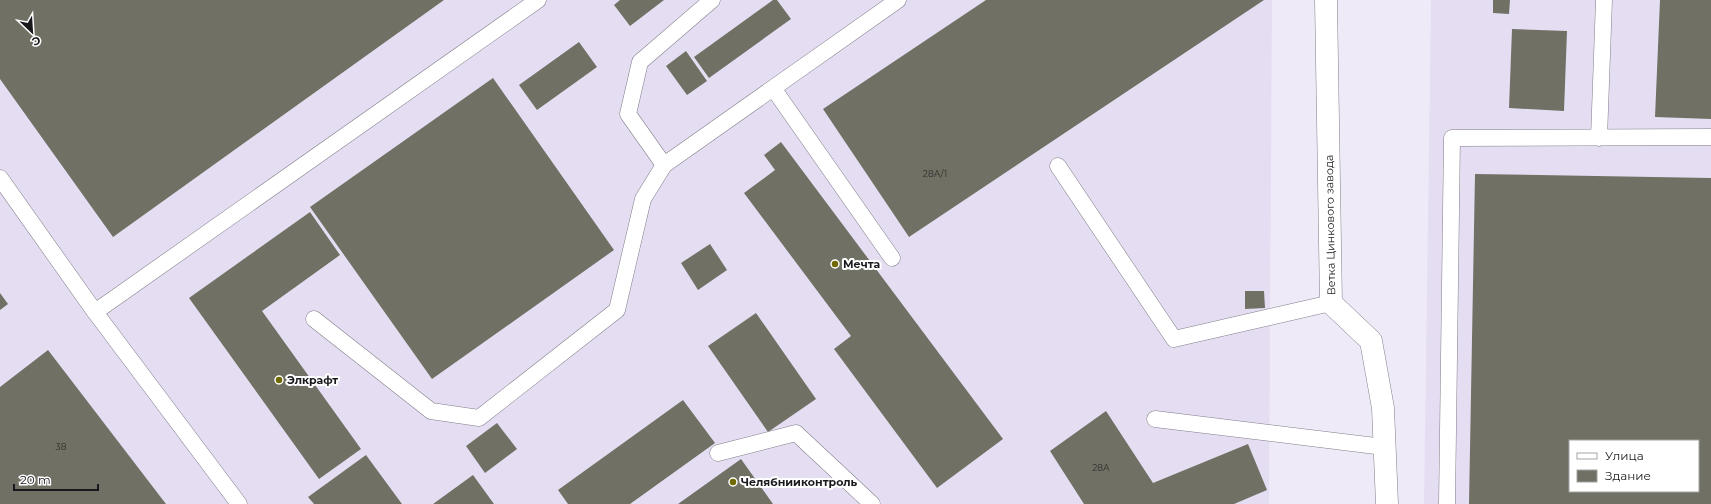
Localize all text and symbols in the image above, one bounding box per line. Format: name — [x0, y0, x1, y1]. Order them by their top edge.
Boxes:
north arrow — [12, 12, 52, 52]
text: С — [30, 33, 43, 49]
street label: Ветка Цинкового завода — [1322, 154, 1338, 296]
house number: 28А/1 — [923, 168, 947, 179]
place label: Мечта — [843, 257, 880, 271]
marker: Мечта — [830, 259, 840, 269]
place label: Элкрафт — [287, 373, 338, 387]
marker: Элкрафт — [274, 375, 284, 385]
legend — [1569, 440, 1699, 492]
house number: 38 — [56, 441, 67, 452]
text: Улица — [1605, 448, 1644, 463]
house number: 28А — [1092, 462, 1110, 473]
scale bar — [14, 466, 98, 492]
text: Здание — [1605, 468, 1651, 483]
text: 20 m — [20, 472, 51, 487]
place label: Челябнииконтроль — [741, 475, 858, 489]
marker: Челябнииконтроль — [728, 477, 738, 487]

